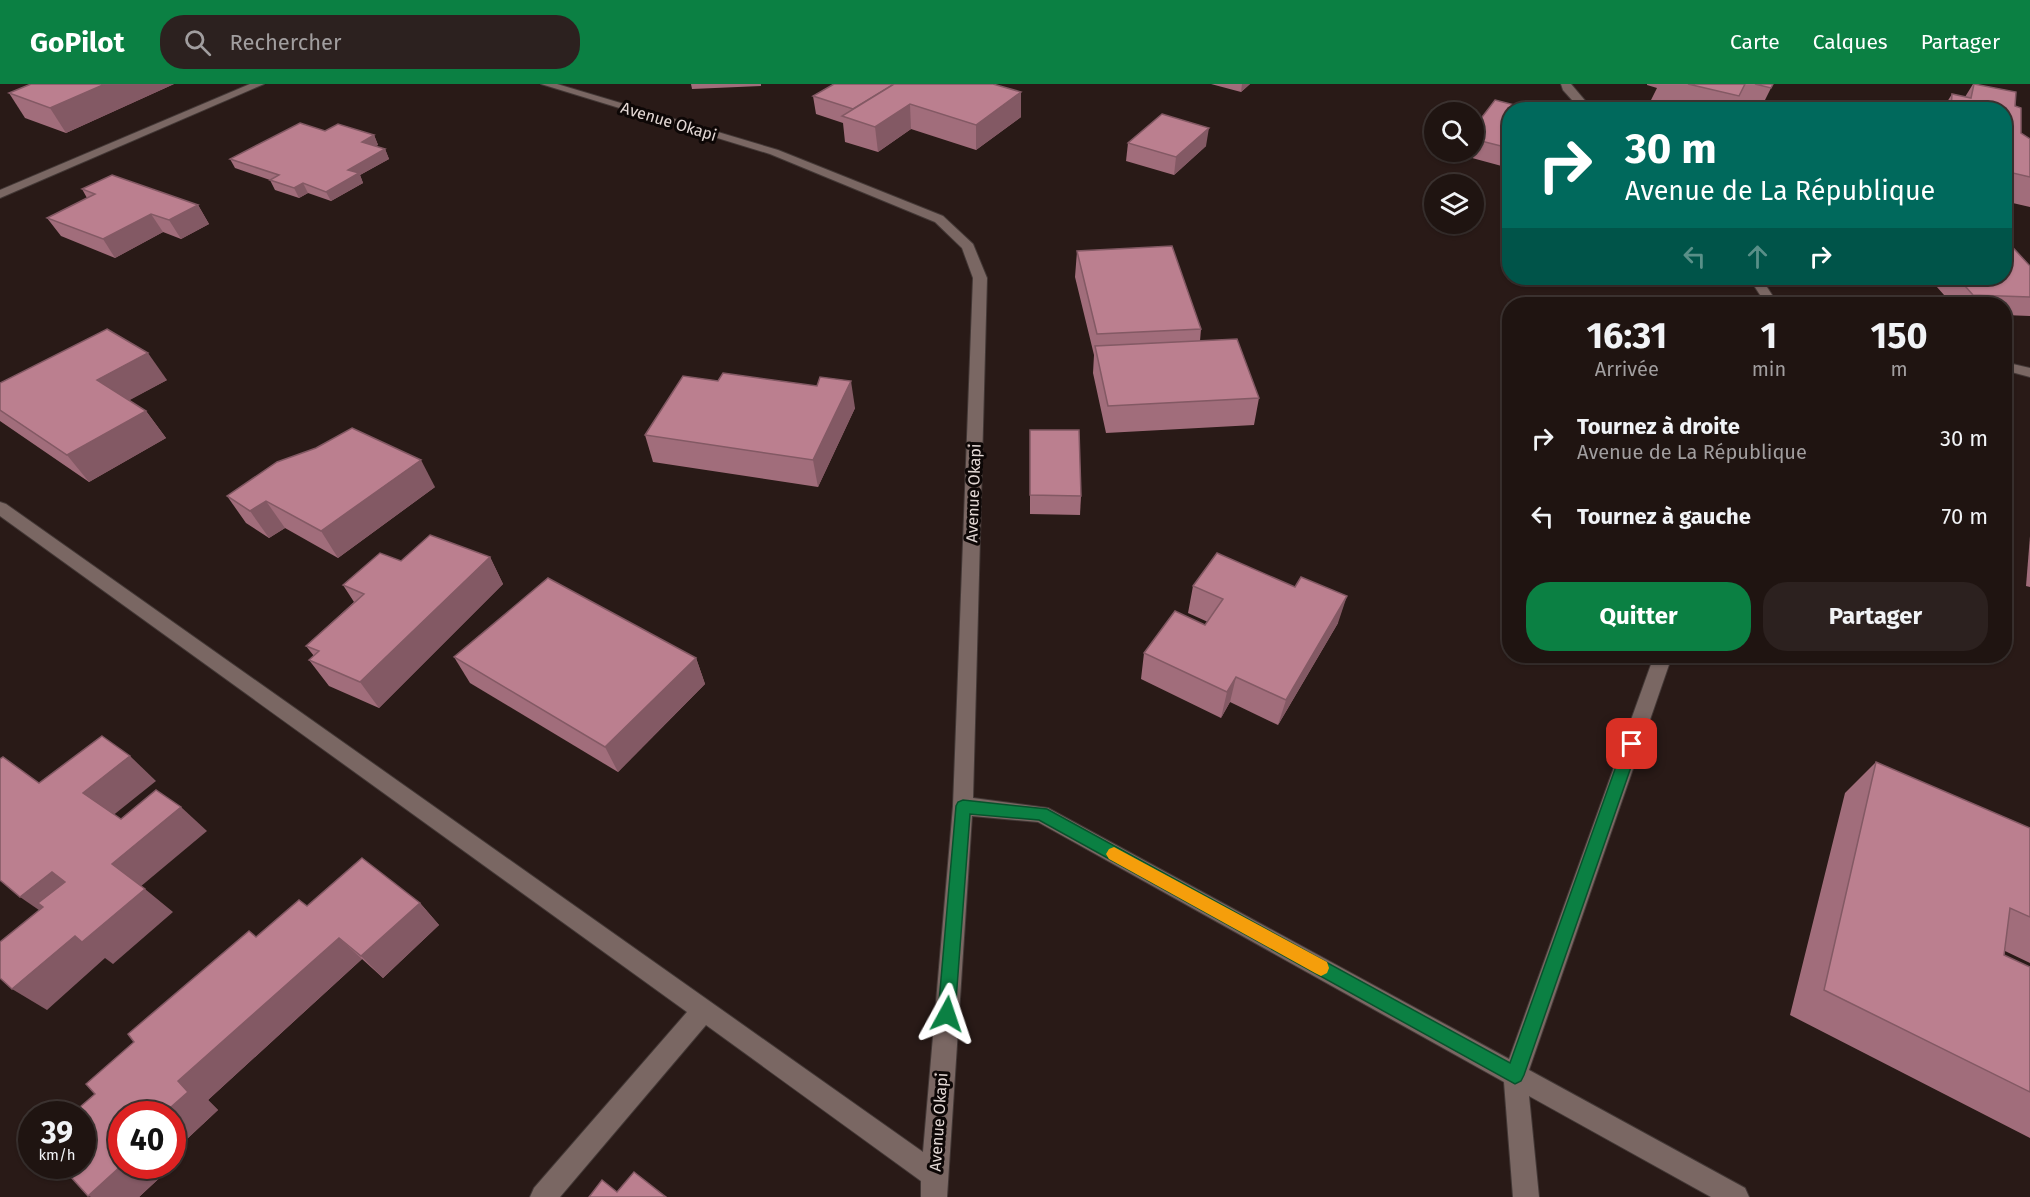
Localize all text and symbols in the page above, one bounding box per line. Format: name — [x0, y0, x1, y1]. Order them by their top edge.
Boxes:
search box — [160, 15, 580, 69]
text: GoPilot — [30, 26, 124, 59]
icon: search — [181, 26, 214, 59]
text: Rechercher — [229, 29, 342, 56]
text: Carte — [1730, 29, 1780, 55]
text: Calques — [1813, 29, 1888, 55]
text: Partager — [1921, 29, 2000, 55]
street label: Avenue Okapi — [619, 98, 719, 145]
map controls — [1424, 102, 1484, 234]
button: search — [1424, 102, 1484, 162]
text: 30 m — [1625, 124, 1717, 174]
icon: right — [1526, 126, 1604, 204]
button: layers — [1424, 174, 1484, 234]
text: Avenue de La République — [1625, 175, 1935, 207]
icon: left — [1678, 240, 1711, 273]
icon: ahead — [1741, 240, 1774, 273]
icon: right — [1804, 240, 1837, 273]
text: 16:31 — [1586, 314, 1667, 358]
text: 1 — [1761, 314, 1777, 358]
text: 150 — [1871, 314, 1928, 358]
text: Arrivée — [1595, 357, 1659, 381]
text: min — [1752, 357, 1786, 381]
text: m — [1890, 357, 1908, 381]
text: Tournez à droite — [1577, 413, 1740, 440]
icon: right — [1526, 422, 1559, 455]
text: 30 m — [1940, 425, 1988, 452]
text: Avenue de La République — [1577, 440, 1807, 464]
street label: Avenue Okapi — [962, 443, 985, 543]
icon: left — [1526, 500, 1559, 533]
text: Tournez à gauche — [1577, 503, 1751, 530]
text: 70 m — [1942, 503, 1988, 530]
button: Quitter — [1526, 582, 1751, 651]
button: Partager — [1763, 582, 1988, 651]
pin — [1606, 718, 1657, 769]
icon: arrive — [1615, 727, 1648, 760]
position arrow — [915, 982, 979, 1046]
street label: Avenue Okapi — [926, 1072, 951, 1172]
speed limit sign: 40 — [108, 1101, 186, 1179]
text: 39 — [41, 1115, 73, 1151]
text: km/h — [38, 1146, 76, 1164]

